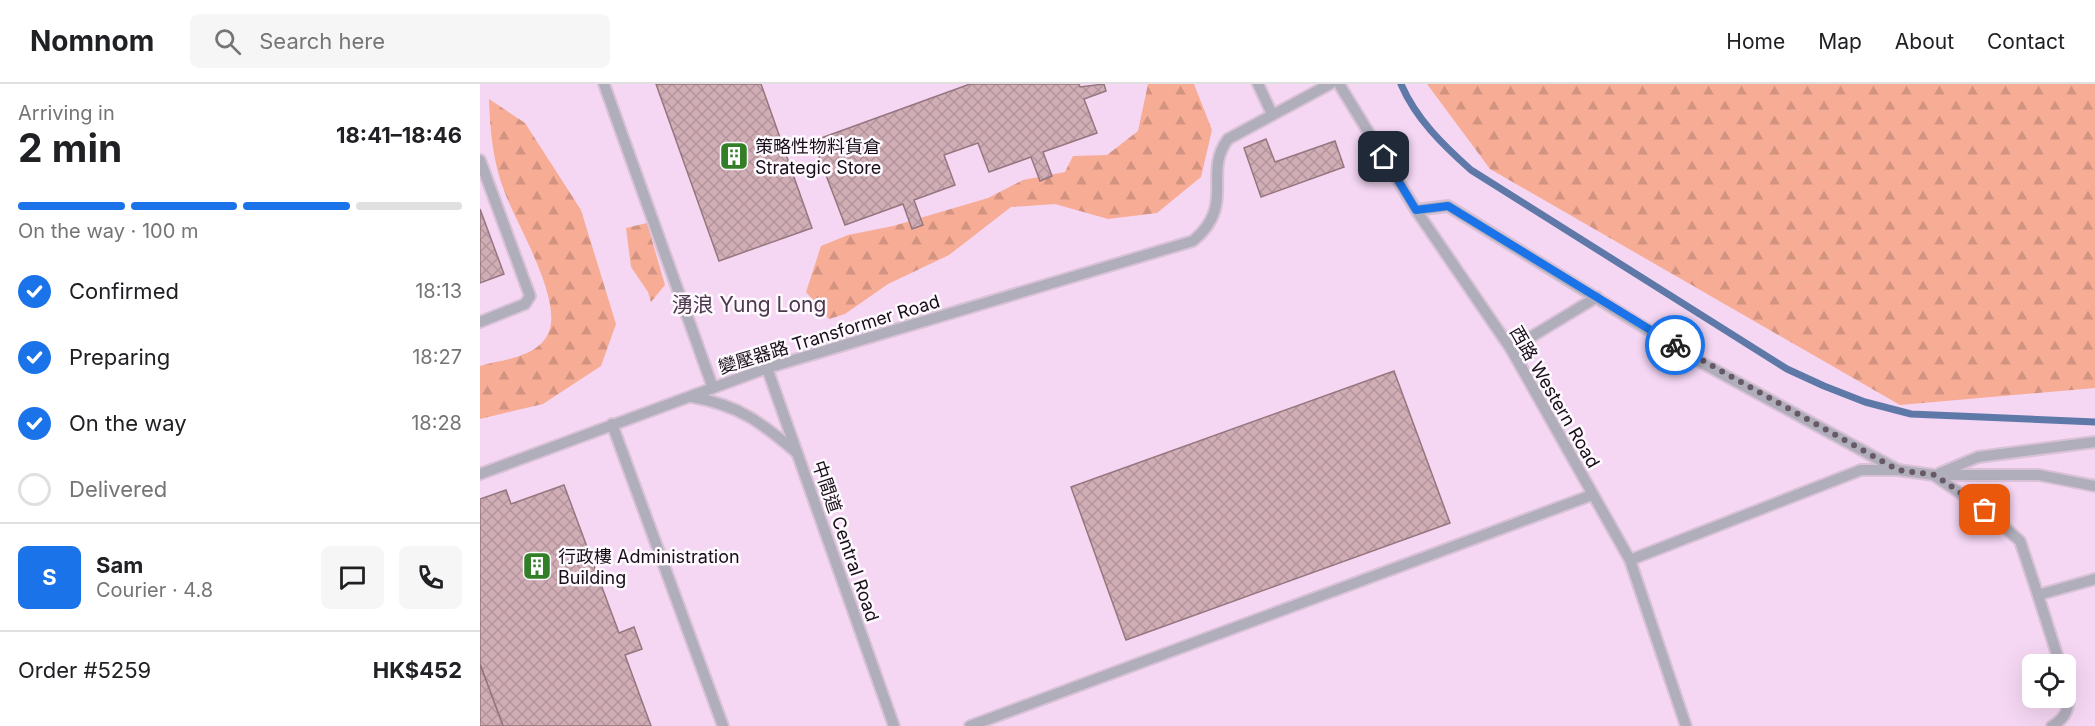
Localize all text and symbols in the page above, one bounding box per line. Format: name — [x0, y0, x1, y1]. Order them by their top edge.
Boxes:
search box — [190, 14, 610, 68]
text: Nomnom — [30, 24, 154, 58]
icon: search — [211, 25, 244, 58]
text: Search here — [259, 28, 385, 54]
text: Home — [1726, 29, 1785, 54]
text: Map — [1818, 29, 1862, 54]
text: About — [1895, 29, 1954, 54]
text: Contact — [1987, 29, 2065, 54]
text: Arriving in — [18, 101, 115, 125]
text: 18:41–18:46 — [336, 122, 462, 148]
text: 2 min — [18, 124, 122, 171]
pin — [1358, 131, 1409, 182]
place label: 策略性物料貨倉 Strategic Store — [755, 136, 881, 178]
building icon: 策略性物料貨倉 Strategic Store — [718, 140, 750, 172]
icon: home — [1367, 140, 1400, 173]
text: On the way · 100 m — [18, 219, 198, 243]
icon: check — [18, 275, 51, 308]
text: Confirmed — [69, 278, 179, 304]
text: 18:13 — [415, 279, 462, 303]
street label: 變壓器路 Transformer Road — [716, 290, 942, 378]
district label: 湧浪 Yung Long — [672, 292, 826, 317]
courier — [1645, 315, 1705, 375]
street label: 西路 Western Road — [1506, 322, 1604, 472]
icon: bike — [1659, 329, 1692, 362]
icon: check — [18, 341, 51, 374]
text: Preparing — [69, 344, 170, 370]
text: 18:27 — [412, 345, 462, 369]
icon: check — [18, 407, 51, 440]
text: On the way — [69, 410, 187, 436]
text: 18:28 — [411, 411, 462, 435]
street label: 中間道 Central Road — [809, 458, 883, 624]
text: Delivered — [69, 476, 167, 502]
pin — [1959, 484, 2010, 535]
icon: bag — [1968, 493, 2001, 526]
button: chat — [321, 546, 384, 609]
button: phone — [399, 546, 462, 609]
place label: 行政樓 Administration Building — [558, 546, 740, 588]
building icon: 行政樓 Administration Building — [521, 550, 553, 582]
text: Sam — [96, 552, 143, 578]
text: S — [42, 564, 57, 590]
text: Courier · 4.8 — [96, 578, 213, 602]
map controls — [2022, 654, 2076, 708]
button: locate — [2022, 654, 2076, 708]
text: Order #5259 — [18, 657, 151, 683]
text: HK$452 — [373, 657, 462, 683]

